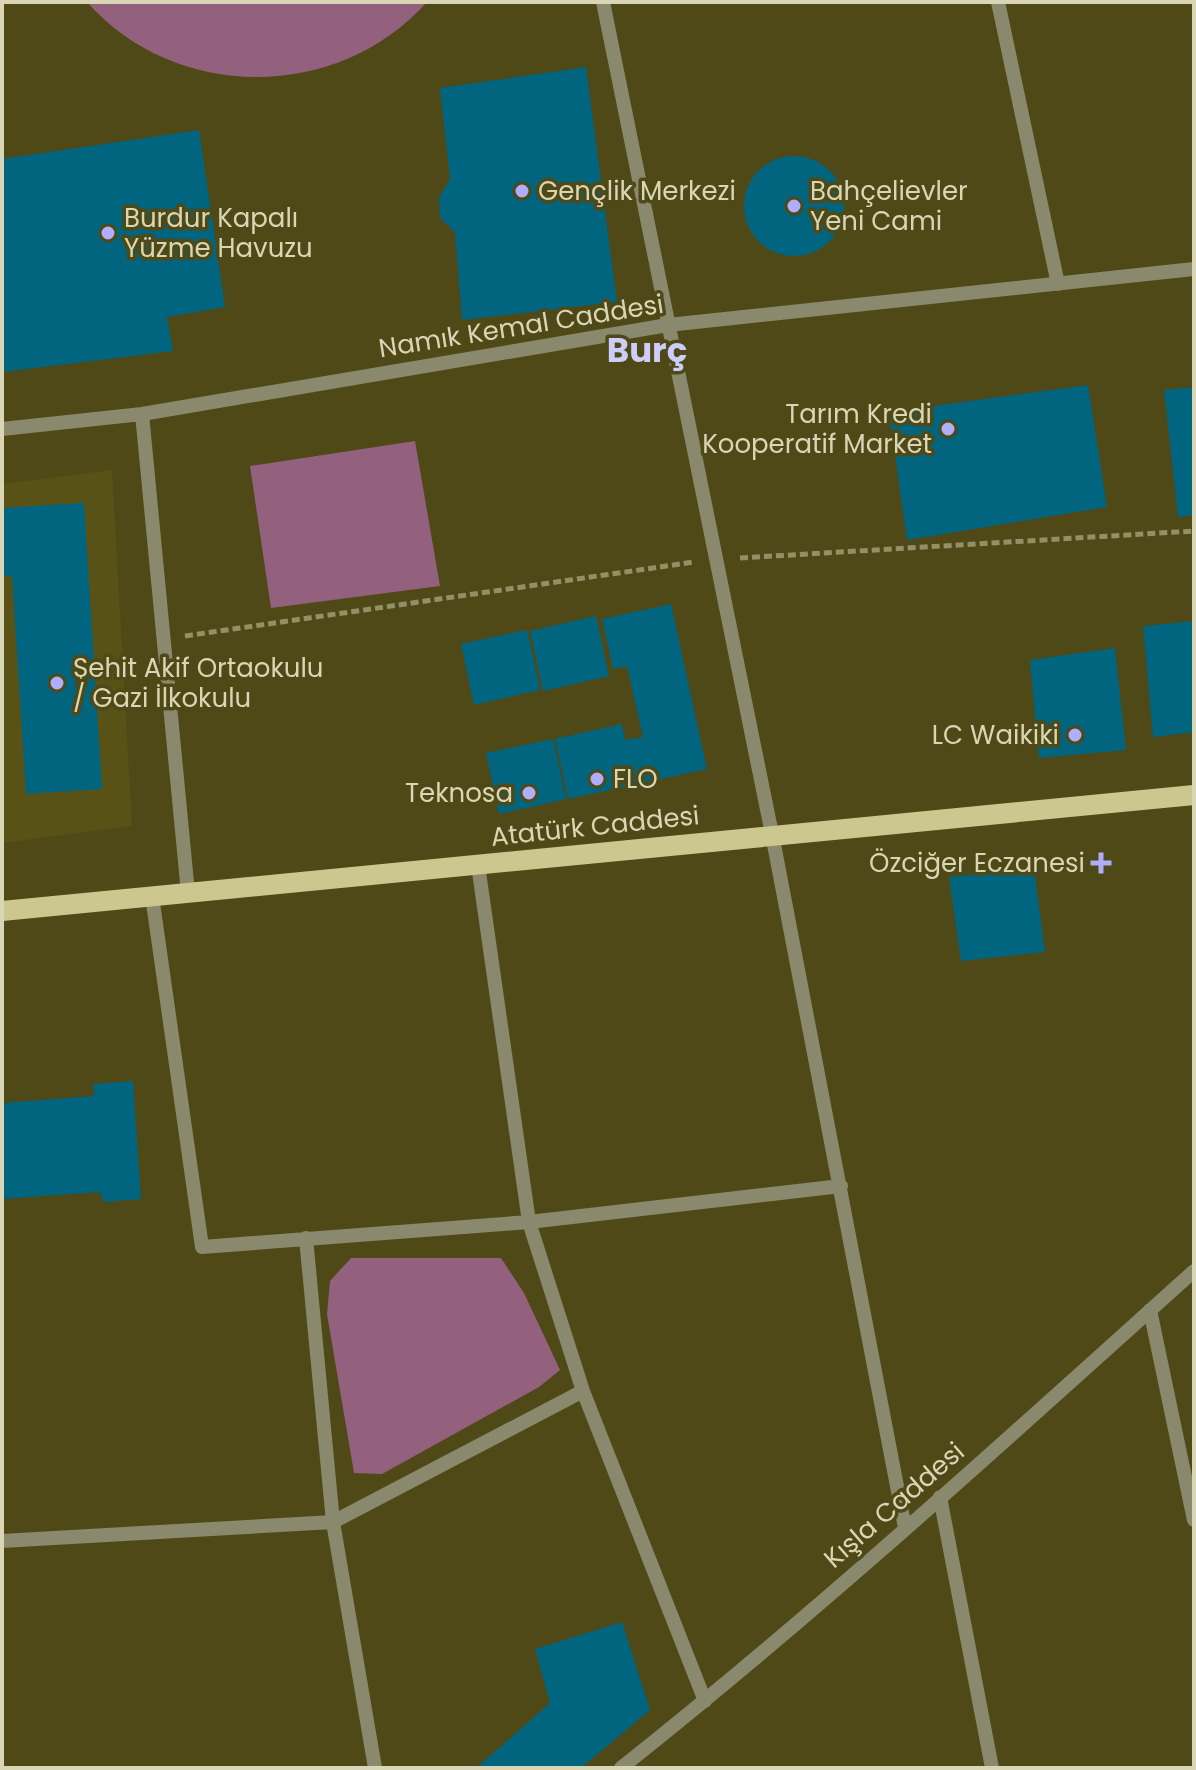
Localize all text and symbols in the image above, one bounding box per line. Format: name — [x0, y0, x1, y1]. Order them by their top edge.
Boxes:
place label: Gençlik Merkezi — [538, 173, 736, 209]
place label: Bahçelievler Yeni Cami — [810, 173, 968, 239]
marker: Gençlik Merkezi — [513, 182, 531, 200]
marker: Bahçelievler Yeni Cami — [785, 197, 803, 215]
place label: Burdur Kapalı Yüzme Havuzu — [124, 200, 313, 266]
marker: Burdur Kapalı Yüzme Havuzu — [99, 224, 117, 242]
street label: Namık Kemal Caddesi — [376, 286, 666, 366]
district label: Burç — [607, 326, 687, 374]
place label: Tarım Kredi Kooperatif Market — [702, 396, 932, 462]
marker: Tarım Kredi Kooperatif Market — [939, 420, 957, 438]
place label: Şehit Akif Ortaokulu / Gazi İlkokulu — [73, 650, 324, 716]
marker: Şehit Akif Ortaokulu / Gazi İlkokulu — [48, 674, 66, 692]
place label: LC Waikiki — [932, 717, 1059, 753]
marker: LC Waikiki — [1066, 726, 1084, 744]
place label: FLO — [613, 761, 658, 797]
marker: FLO — [588, 770, 606, 788]
place label: Teknosa — [405, 775, 513, 811]
marker: Teknosa — [520, 784, 538, 802]
street label: Atatürk Caddesi — [489, 797, 701, 855]
place label: Özciğer Eczanesi — [869, 845, 1085, 881]
marker: Özciğer Eczanesi — [1092, 854, 1110, 872]
street label: Kışla Caddesi — [816, 1434, 972, 1576]

